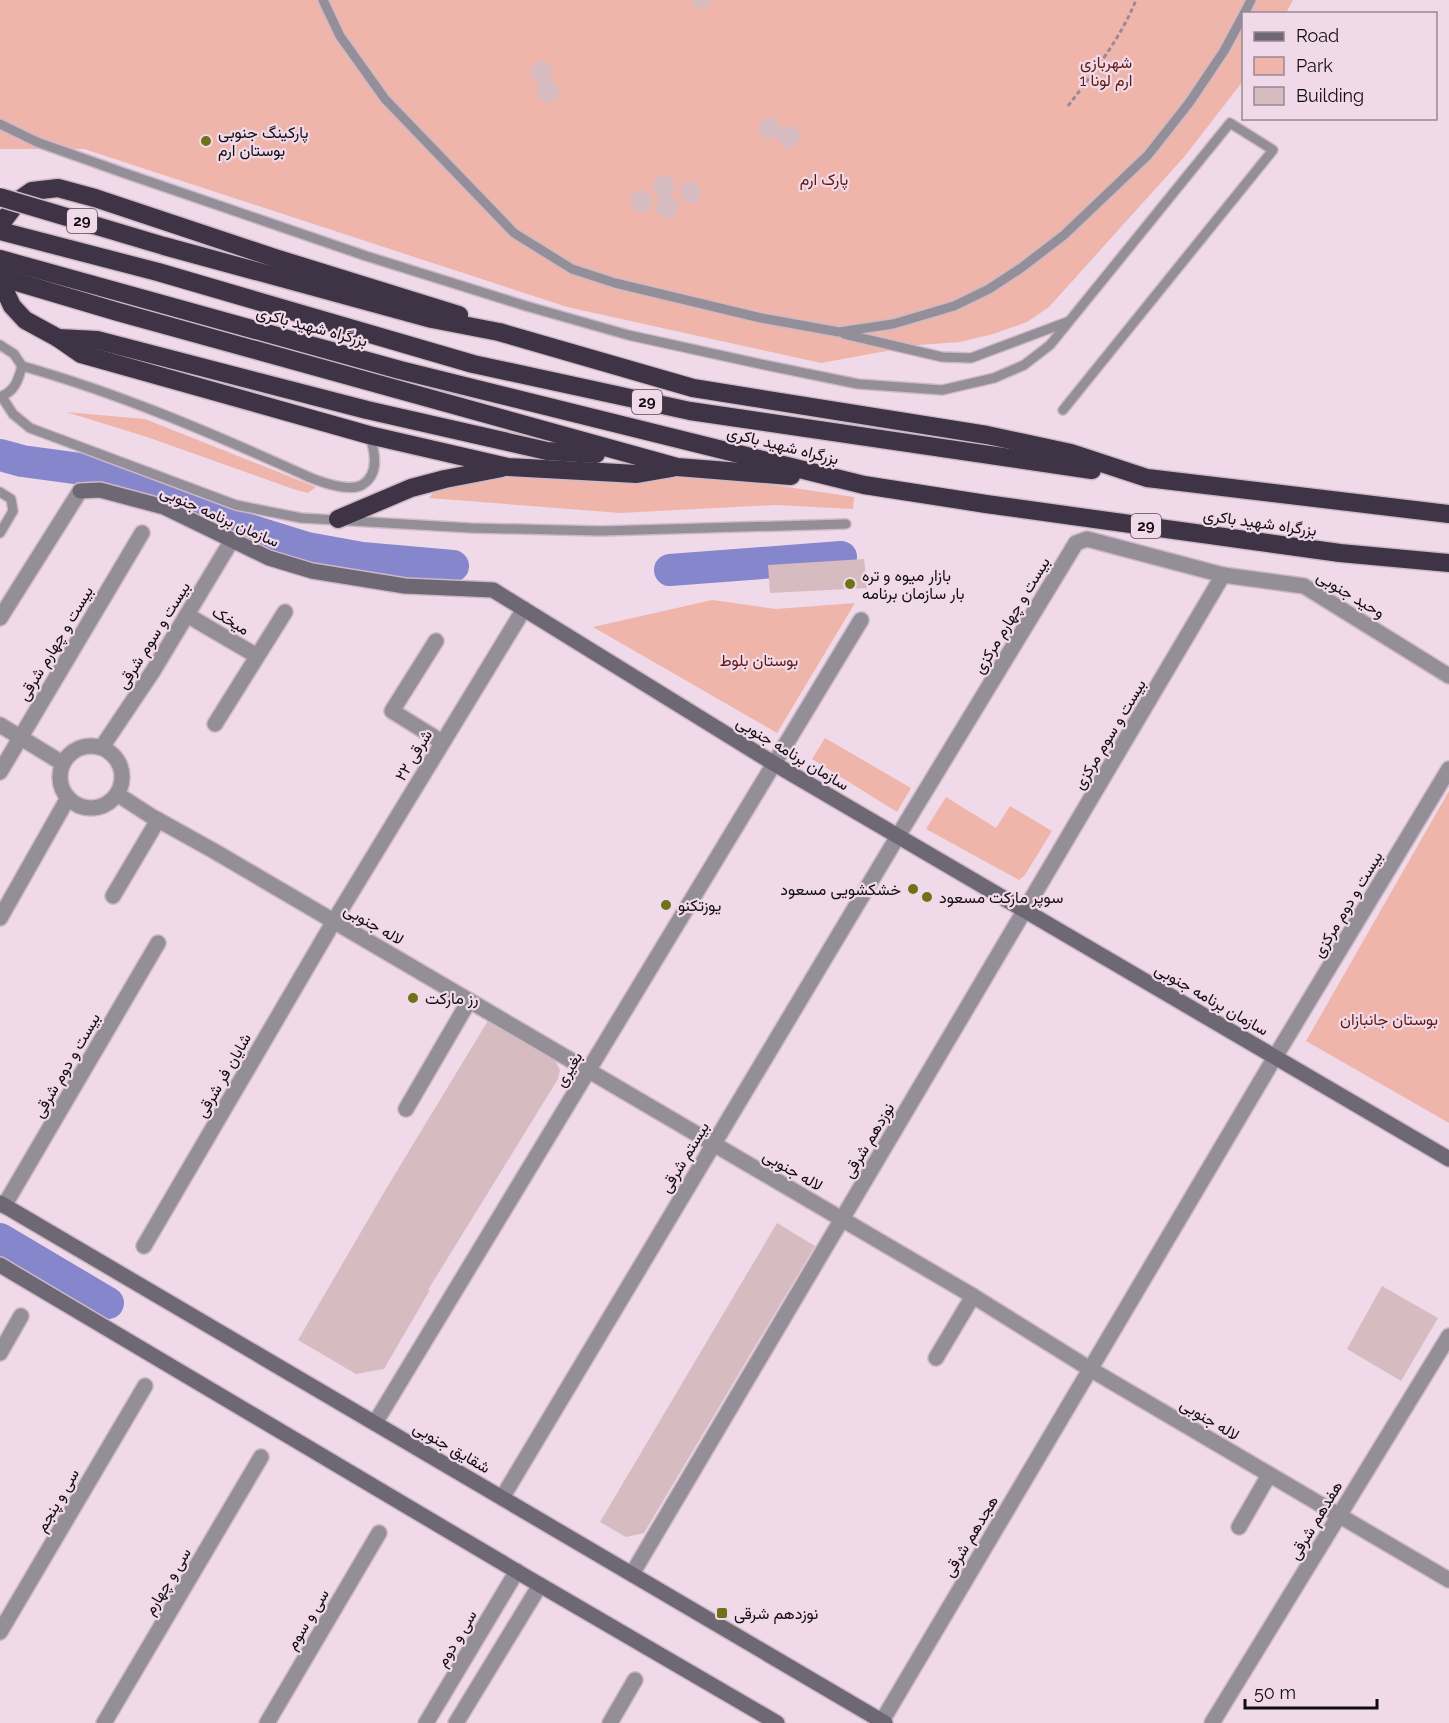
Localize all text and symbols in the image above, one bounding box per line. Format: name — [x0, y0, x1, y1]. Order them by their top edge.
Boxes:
legend — [1242, 12, 1437, 120]
text: Road — [1296, 25, 1339, 46]
park label: شهربازی ارم لونا 1 — [1080, 53, 1132, 91]
text: Park — [1296, 55, 1333, 76]
text: Building — [1296, 85, 1364, 106]
place label: پارکینگ جنوبی بوستان ارم — [218, 123, 308, 161]
marker: پارکینگ جنوبی بوستان ارم — [199, 134, 213, 148]
park label: پارک ارم — [800, 170, 848, 191]
road number: 29 — [67, 209, 97, 233]
street label: بزرگراه شهید باکری — [254, 302, 370, 351]
road number: 29 — [632, 390, 662, 414]
street label: بزرگراه شهید باکری — [725, 422, 841, 470]
street label: سازمان برنامه جنوبی — [157, 482, 282, 552]
street label: بزرگراه شهید باکری — [1202, 505, 1318, 541]
road number: 29 — [1131, 514, 1161, 538]
street label: بیست و چهارم مرکزی — [969, 554, 1055, 678]
place label: بازار میوه و تره بار سازمان برنامه — [862, 566, 965, 604]
street label: وحید جنوبی — [1313, 567, 1388, 623]
marker: بازار میوه و تره بار سازمان برنامه — [843, 577, 857, 591]
street label: بیست و سوم شرقی — [113, 578, 195, 693]
street label: بیست و چهارم شرقی — [14, 583, 99, 705]
street label: میخک — [209, 602, 253, 639]
park label: بوستان بلوط — [720, 651, 798, 671]
street label: بیست و سوم مرکزی — [1069, 676, 1151, 793]
street label: سازمان برنامه جنوبی — [733, 712, 852, 795]
street label: ۲۲ شرقی — [391, 726, 437, 785]
street label: بیست و دوم مرکزی — [1308, 848, 1387, 961]
place label: خشکشویی مسعود — [780, 880, 901, 900]
marker: خشکشویی مسعود — [906, 882, 920, 896]
place label: سوپر مارکت مسعود — [939, 888, 1063, 909]
marker: سوپر مارکت مسعود — [920, 890, 934, 904]
place label: یوزتکنو — [678, 896, 721, 916]
marker: یوزتکنو — [659, 898, 673, 912]
street label: لاله جنوبی — [340, 900, 407, 950]
street label: سازمان برنامه جنوبی — [1151, 959, 1272, 1041]
place label: رز مارکت — [425, 989, 478, 1009]
marker: رز مارکت — [406, 991, 420, 1005]
street label: بیست و دوم شرقی — [29, 1009, 105, 1122]
park label: بوستان جانبازان — [1340, 1010, 1438, 1030]
street label: شایان فر شرقی — [192, 1030, 256, 1121]
street label: بغیری — [551, 1048, 587, 1091]
street label: نوزدهم شرقی — [839, 1099, 899, 1182]
street label: بیستم شرقی — [656, 1118, 714, 1197]
street label: لاله جنوبی — [759, 1146, 826, 1196]
street label: لاله جنوبی — [1176, 1394, 1243, 1445]
street label: شقایق جنوبی — [409, 1418, 494, 1478]
street label: سی و پنجم — [32, 1465, 85, 1536]
street label: هفدهم شرقی — [1285, 1478, 1347, 1564]
street label: هجدهم شرقی — [939, 1492, 1003, 1581]
street label: سی و چهارم — [140, 1544, 197, 1619]
street label: سی و سوم — [282, 1585, 334, 1654]
place label: نوزدهم شرقی — [734, 1604, 818, 1624]
marker: نوزدهم شرقی — [715, 1606, 729, 1620]
street label: سی و دوم — [432, 1607, 482, 1670]
scale bar — [1245, 1672, 1377, 1710]
text: 50 m — [1254, 1682, 1296, 1703]

